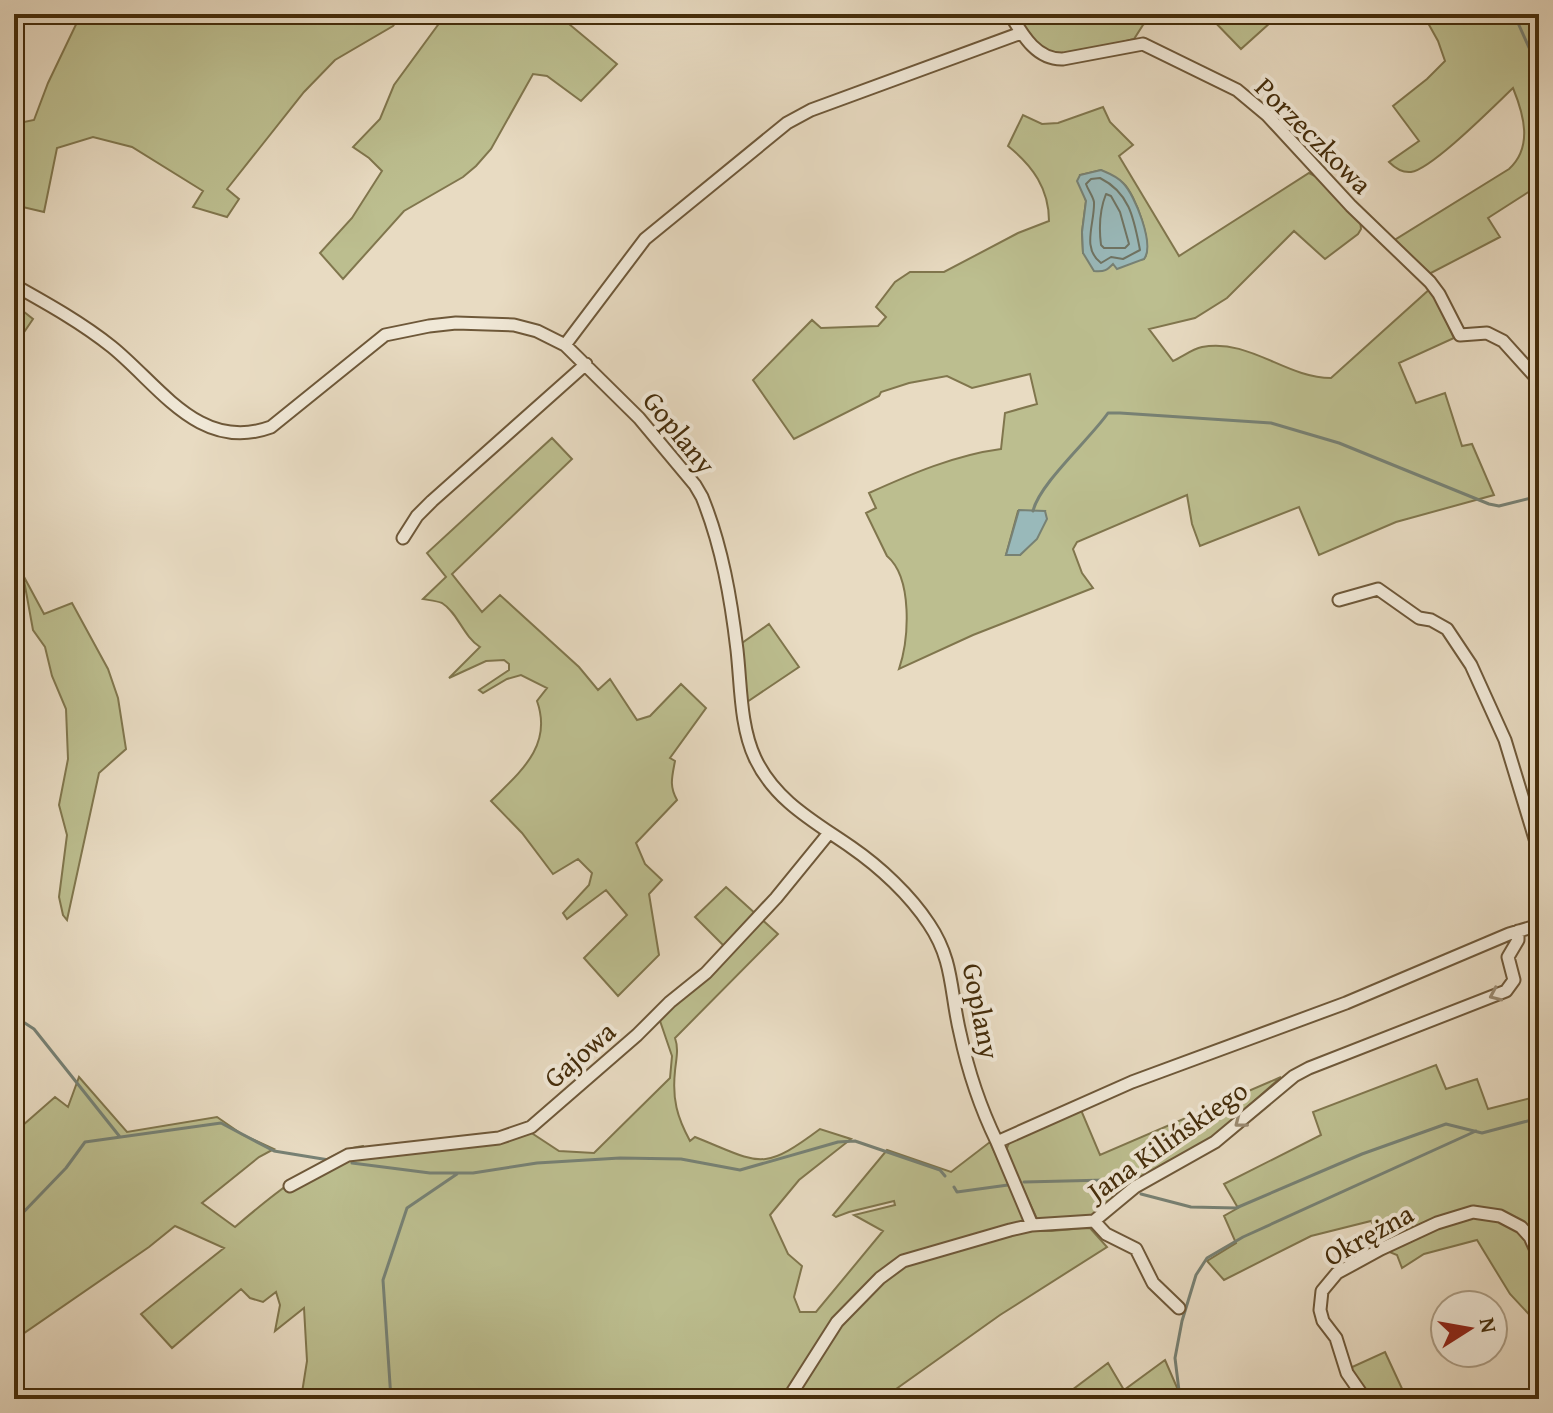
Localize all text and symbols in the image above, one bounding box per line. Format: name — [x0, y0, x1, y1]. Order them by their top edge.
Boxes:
street label: Porzeczkowa — [1246, 67, 1382, 203]
street label: Goplany — [634, 382, 726, 482]
street label: Goplany — [953, 960, 1011, 1062]
one-way arrow — [1489, 985, 1503, 1001]
street label: Gajowa — [534, 1011, 625, 1097]
street label: Jana Kilińskiego — [1076, 1069, 1256, 1212]
one-way arrow — [1235, 1112, 1249, 1127]
street label: Okrężna — [1316, 1192, 1421, 1275]
north arrow — [1429, 1289, 1509, 1369]
text: N — [1472, 1315, 1506, 1336]

